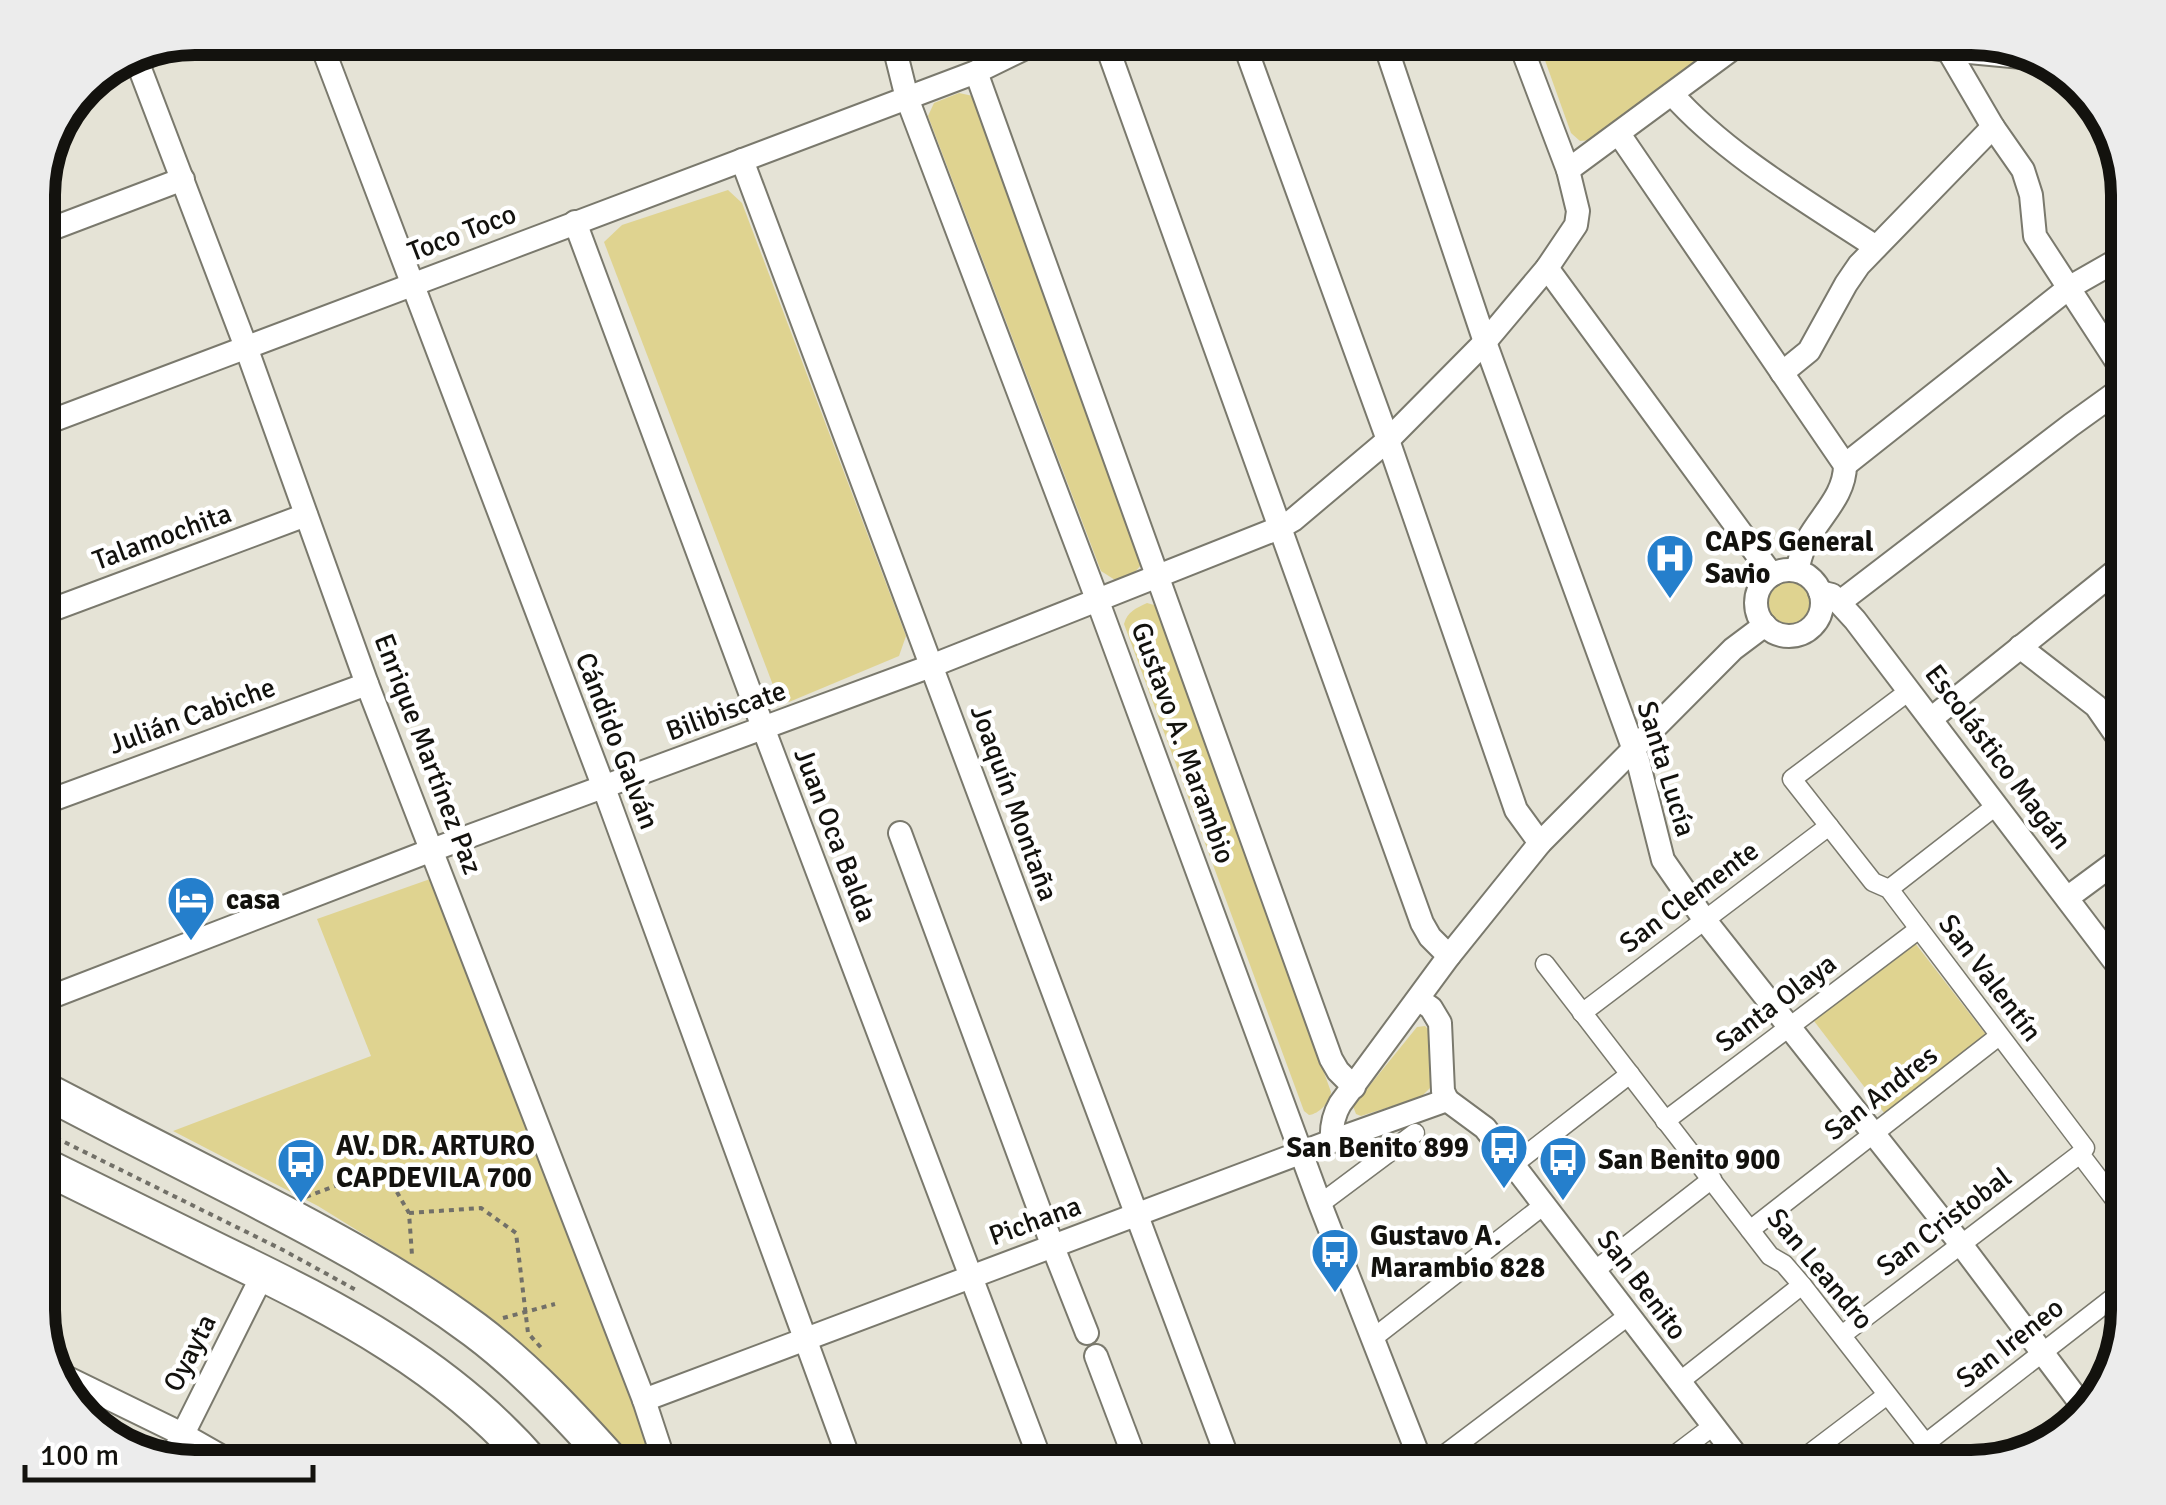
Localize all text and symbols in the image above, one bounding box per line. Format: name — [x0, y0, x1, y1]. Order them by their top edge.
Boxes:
street label: Toco Toco — [403, 197, 521, 269]
street label: Talamochita — [88, 496, 236, 578]
place label: CAPS General Savio — [1705, 525, 1874, 591]
hospital icon: CAPS General Savio — [1644, 532, 1696, 600]
street label: Gustavo A. Marambio — [1124, 618, 1242, 868]
street label: Enrique Martínez Paz — [366, 629, 490, 879]
street label: Cándido Galván — [568, 648, 666, 834]
street label: Escolástico Magán — [1917, 658, 2079, 856]
street label: Julián Cabiche — [104, 670, 280, 762]
street label: Bilibiscate — [661, 674, 791, 748]
street label: Santa Lucía — [1629, 697, 1703, 841]
street label: Joaquín Montaña — [963, 700, 1065, 906]
street label: Juan Oca Balda — [786, 743, 884, 927]
street label: San Clemente — [1613, 834, 1765, 960]
hotel icon: casa — [165, 874, 217, 942]
place label: casa — [226, 883, 280, 917]
street label: San Valentín — [1931, 908, 2049, 1048]
street label: Santa Olaya — [1709, 946, 1843, 1060]
street label: San Andres — [1818, 1038, 1944, 1148]
bus stop icon: San Benito 899 — [1478, 1122, 1530, 1190]
place label: AV. DR. ARTURO CAPDEVILA 700 — [336, 1129, 535, 1195]
place label: San Benito 899 — [1287, 1131, 1469, 1165]
bus stop icon: San Benito 900 — [1537, 1134, 1589, 1202]
bus stop icon: AV. DR. ARTURO CAPDEVILA 700 — [275, 1136, 327, 1204]
place label: San Benito 900 — [1598, 1143, 1780, 1177]
street label: San Cristobal — [1870, 1160, 2018, 1284]
street label: Pichana — [984, 1189, 1086, 1253]
street label: San Leandro — [1759, 1201, 1881, 1337]
place label: Gustavo A. Marambio 828 — [1370, 1219, 1545, 1285]
street label: San Benito — [1590, 1223, 1694, 1347]
bus stop icon: Gustavo A. Marambio 828 — [1309, 1226, 1361, 1294]
street label: San Ireneo — [1949, 1290, 2071, 1396]
street label: Oyayta — [156, 1309, 224, 1397]
scale bar — [25, 1420, 312, 1482]
text: 100 m — [40, 1437, 119, 1474]

